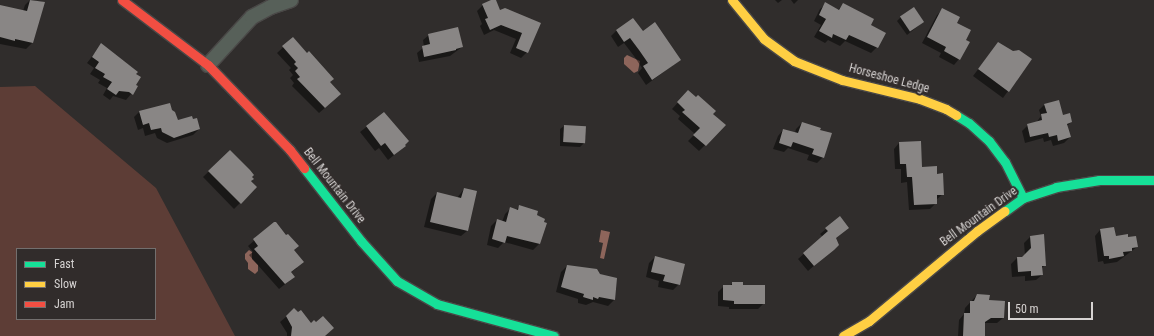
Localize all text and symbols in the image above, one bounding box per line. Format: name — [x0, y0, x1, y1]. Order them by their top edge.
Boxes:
street label: Horseshoe Ledge — [847, 61, 931, 97]
street label: Bell Mountain Drive — [300, 145, 368, 227]
street label: Bell Mountain Drive — [938, 184, 1020, 250]
legend — [16, 248, 156, 320]
text: Fast — [54, 257, 74, 271]
text: Slow — [54, 277, 77, 291]
scale bar — [1010, 294, 1095, 320]
text: Jam — [54, 297, 75, 311]
text: 50 m — [1015, 302, 1039, 316]

